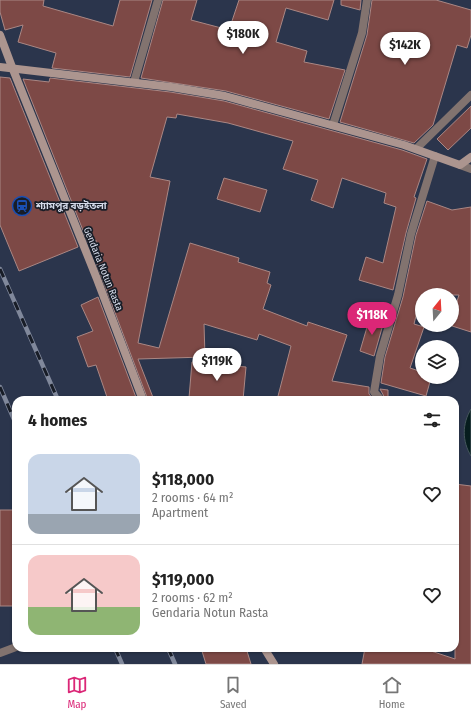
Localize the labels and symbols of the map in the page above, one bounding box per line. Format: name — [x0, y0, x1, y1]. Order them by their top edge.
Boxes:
pin: $180K — [215, 21, 271, 55]
pin: $142K — [377, 32, 433, 66]
station icon: শ্যামপুর বড়ইতলা — [11, 195, 33, 217]
place label: শ্যামপুর বড়ইতলা — [35, 200, 107, 212]
street label: Gendaria Notun Rasta — [81, 225, 125, 313]
north arrow — [415, 288, 459, 332]
pin: $118K — [344, 302, 400, 336]
pin: $119K — [189, 348, 245, 382]

